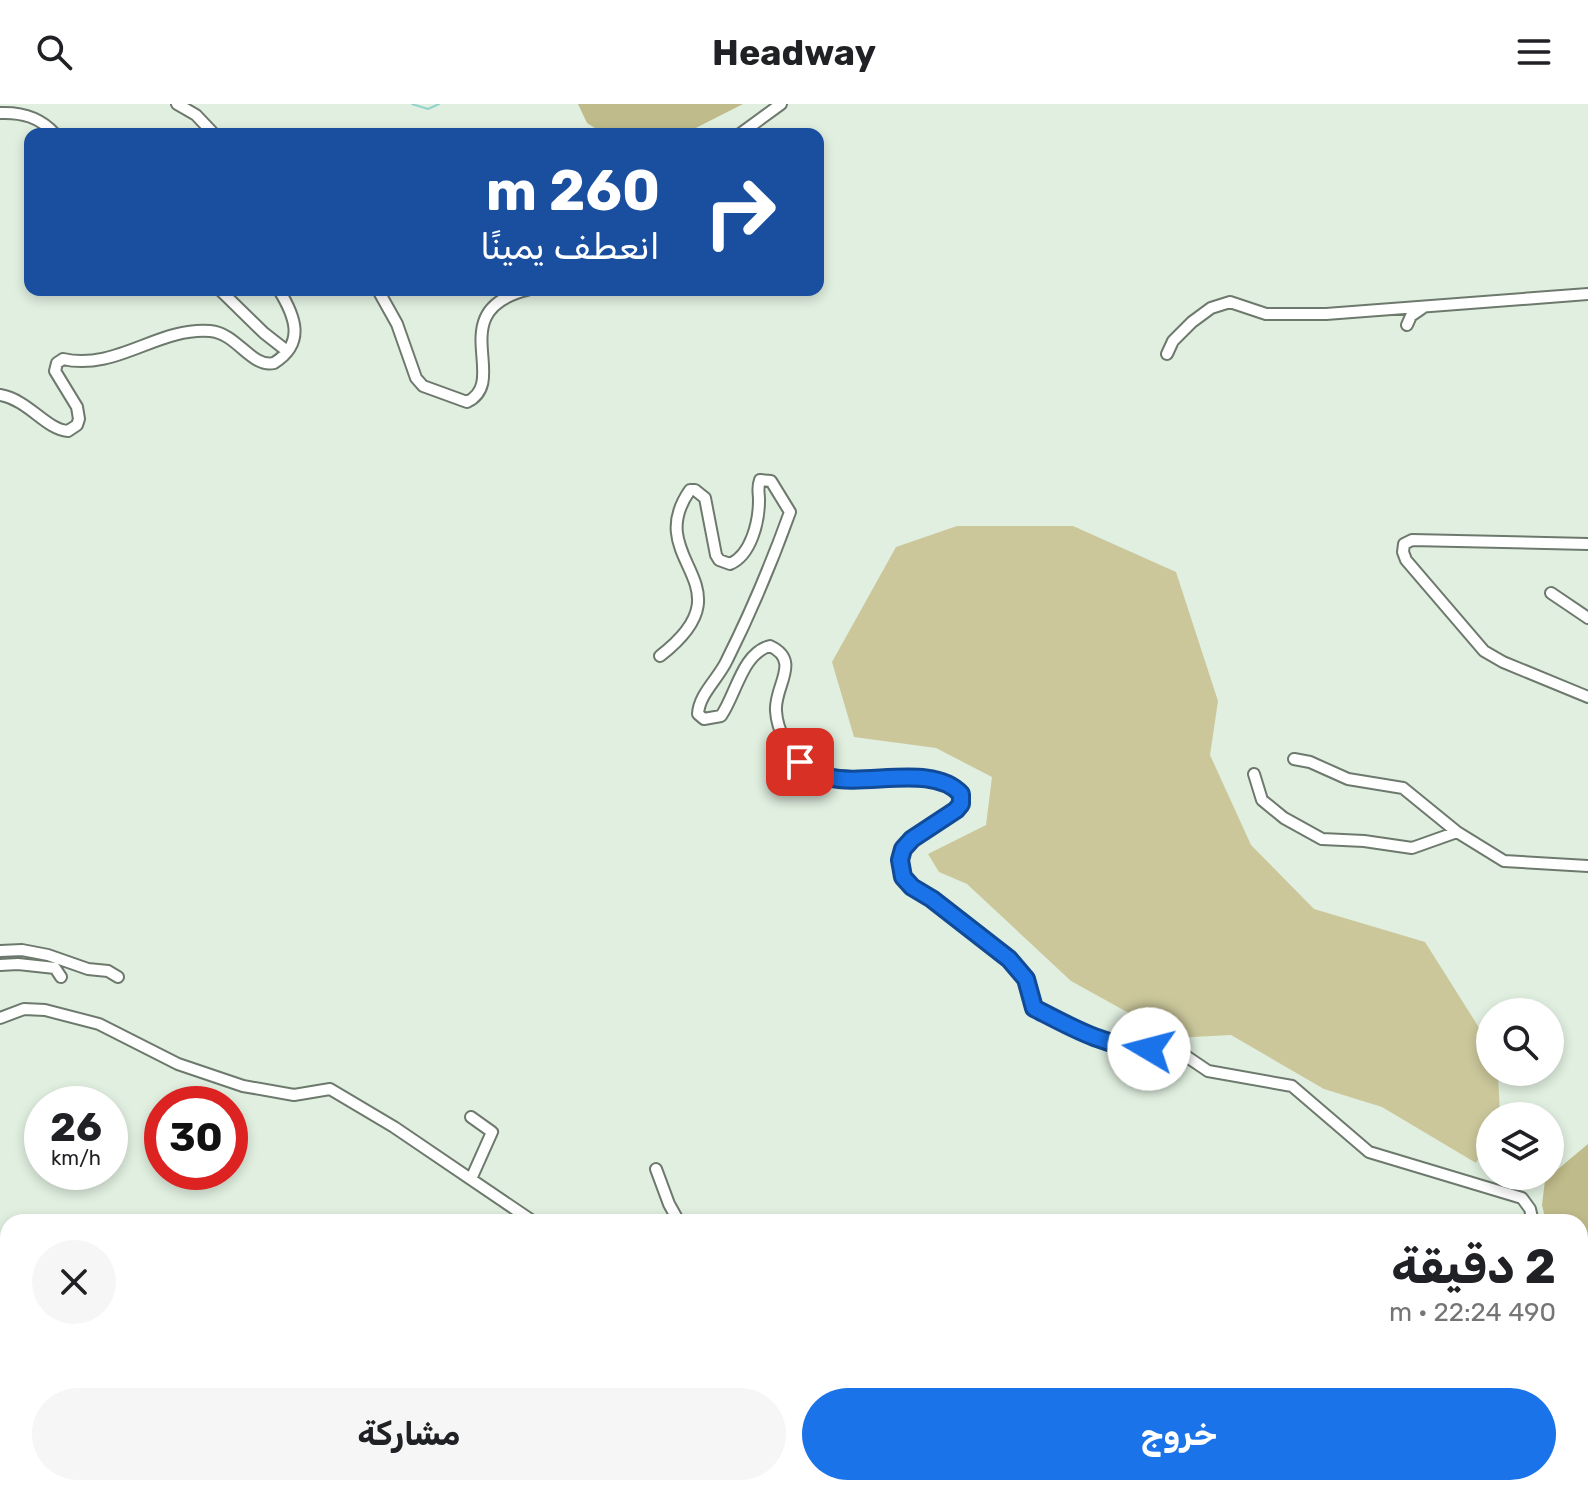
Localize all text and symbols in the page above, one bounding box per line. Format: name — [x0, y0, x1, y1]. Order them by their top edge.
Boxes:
icon: search — [32, 30, 76, 74]
icon: menu — [1512, 30, 1556, 74]
text: Headway — [712, 31, 876, 74]
text: 260 m — [486, 158, 660, 224]
icon: right — [688, 160, 792, 264]
text: انعطف يمينًا — [480, 225, 660, 268]
pin — [766, 728, 834, 796]
icon: arrive — [778, 740, 822, 784]
map controls — [1476, 998, 1564, 1190]
button: search — [1476, 998, 1564, 1086]
position arrow — [1107, 1007, 1191, 1091]
speed limit sign: 30 — [144, 1086, 248, 1190]
button: layers — [1476, 1102, 1564, 1190]
text: 26 — [50, 1104, 102, 1151]
text: km/h — [51, 1146, 101, 1170]
text: 2 دقيقة — [1391, 1238, 1556, 1295]
button: close — [32, 1240, 116, 1324]
text: 490 m · 22:24 — [1389, 1297, 1556, 1328]
button: مشاركة — [32, 1388, 786, 1480]
button: خروج — [802, 1388, 1556, 1480]

